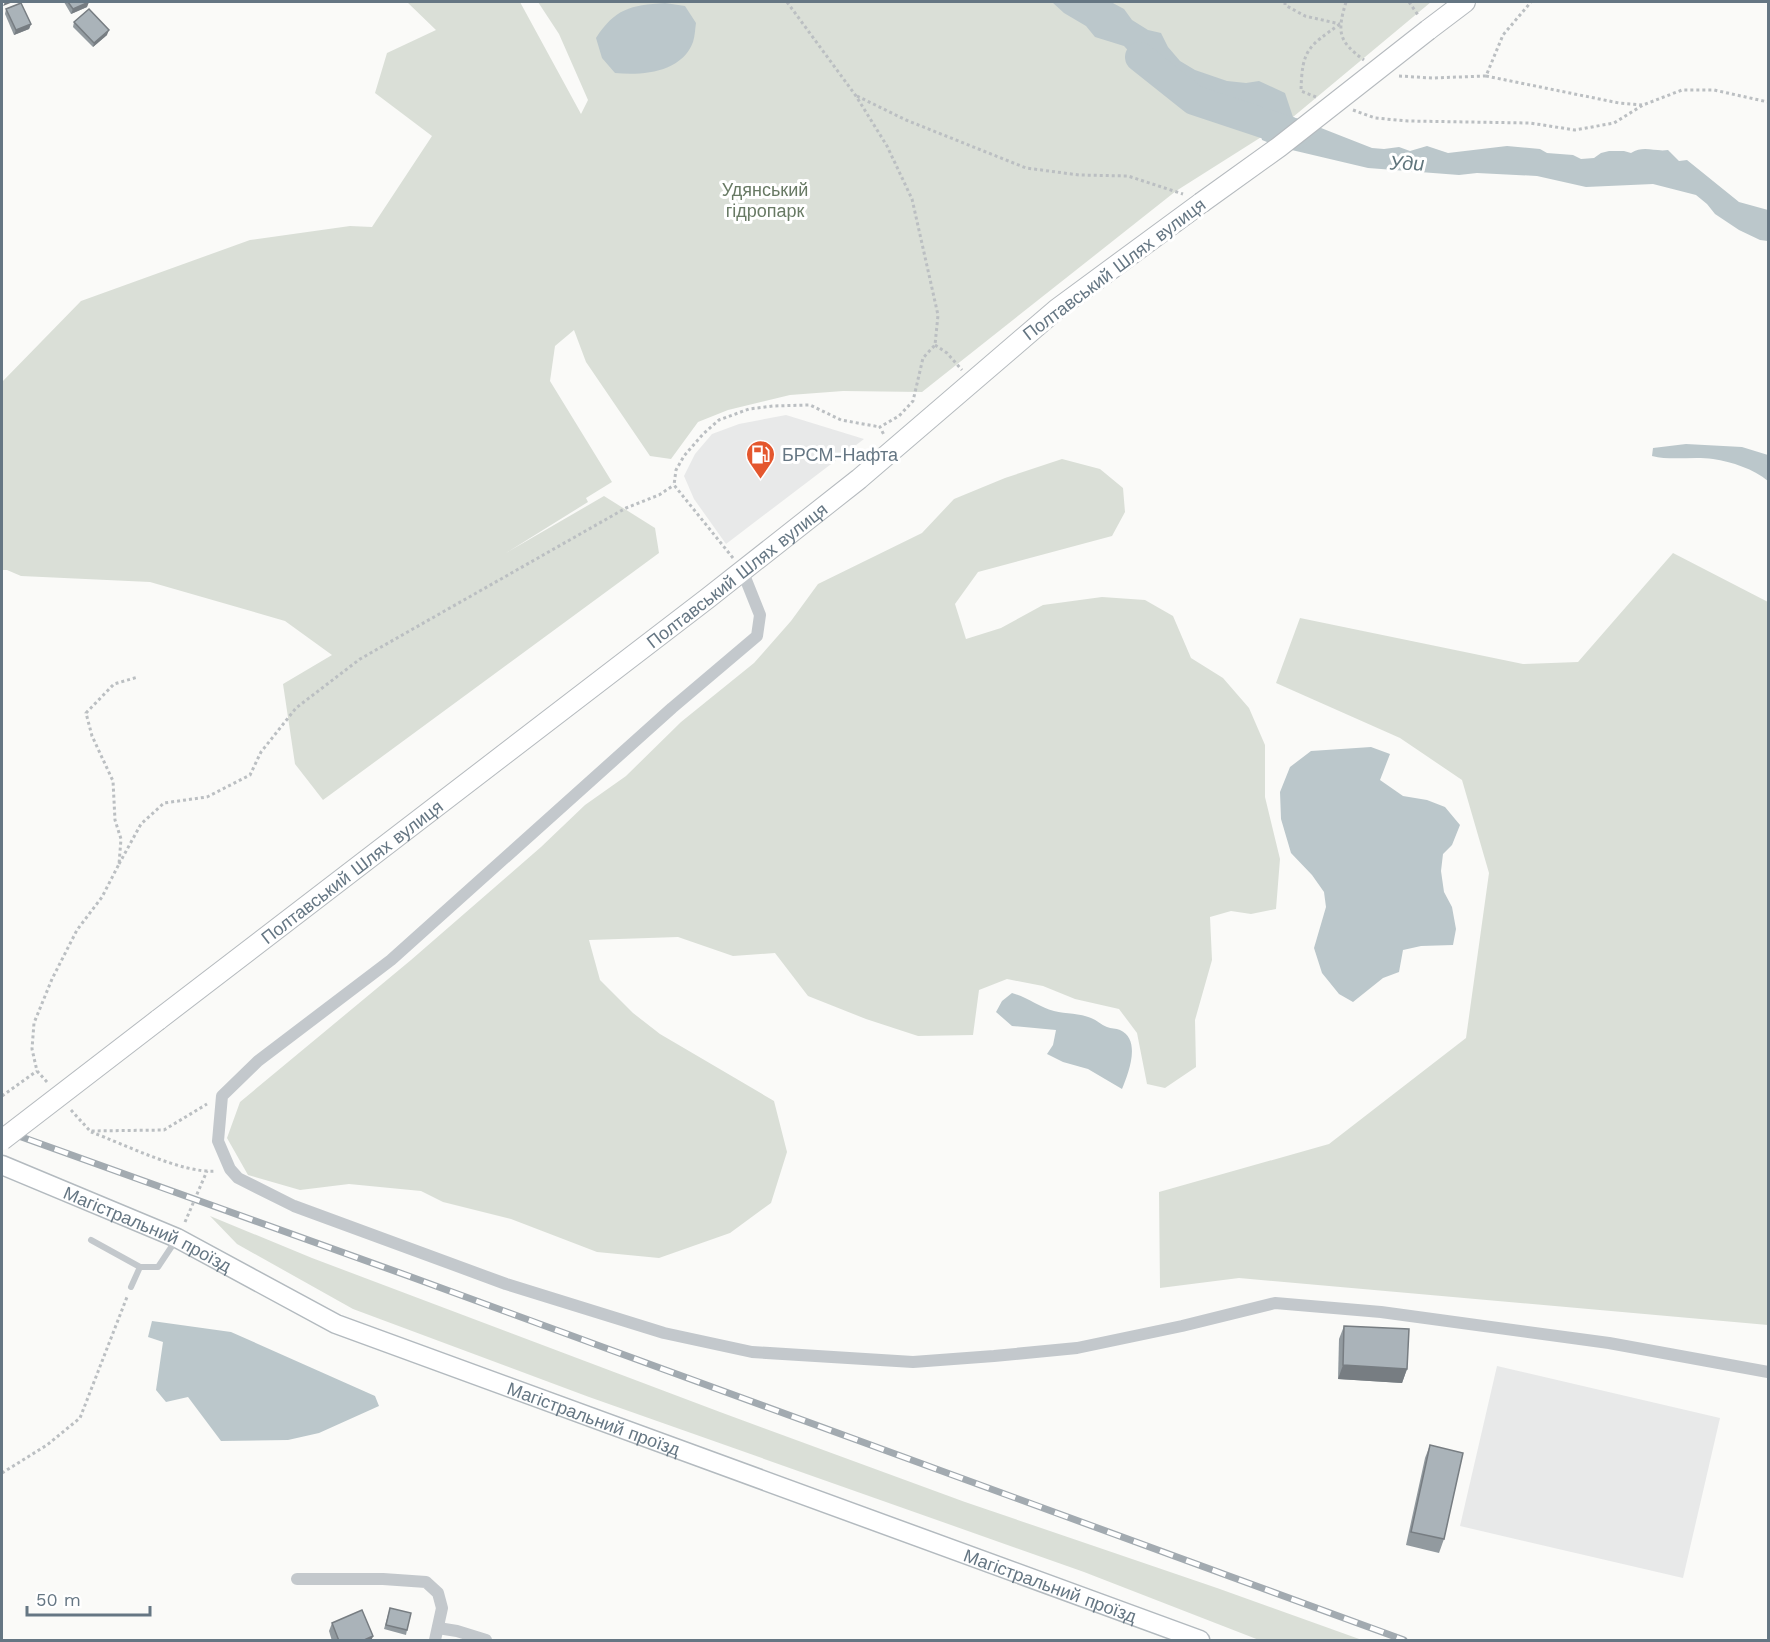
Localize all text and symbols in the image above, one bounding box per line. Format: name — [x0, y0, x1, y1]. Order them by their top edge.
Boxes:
water label: Уди — [1388, 150, 1425, 176]
park label: Удянський гідропарк — [722, 179, 808, 221]
street label: Полтавський Шлях вулиця — [1019, 193, 1209, 345]
fuel station icon: БРСМ-Нафта — [745, 438, 777, 480]
place label: БРСМ-Нафта — [782, 444, 899, 465]
street label: Полтавський Шлях вулиця — [642, 498, 831, 652]
street label: Полтавський Шлях вулиця — [257, 795, 447, 948]
street label: Магістральний проїзд — [61, 1181, 236, 1276]
street label: Магістральний проїзд — [505, 1377, 684, 1460]
street label: Магістральний проїзд — [961, 1544, 1140, 1627]
scale bar — [27, 1579, 150, 1617]
text: 50 m — [36, 1589, 81, 1610]

